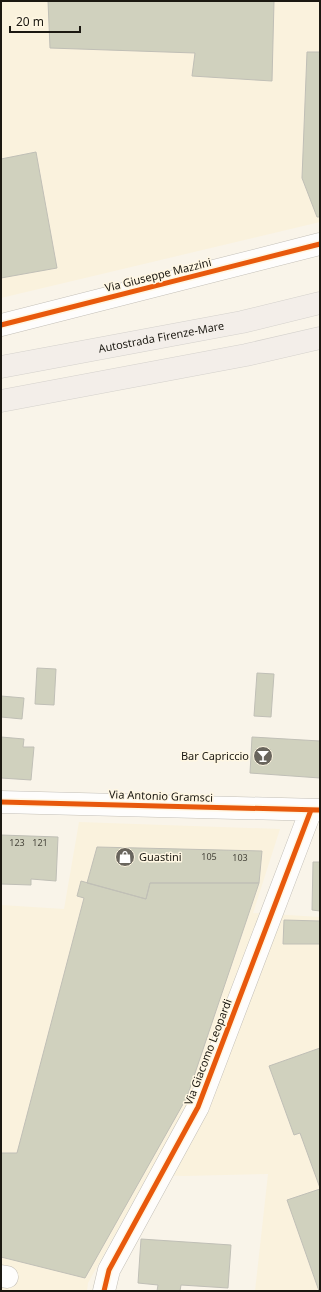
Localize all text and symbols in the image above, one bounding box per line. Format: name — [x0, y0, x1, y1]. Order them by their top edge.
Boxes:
scale bar — [10, 8, 80, 34]
text: 20 m — [16, 13, 44, 30]
street label: Via Giuseppe Mazzini — [103, 254, 213, 295]
street label: Autostrada Firenze-Mare — [97, 318, 225, 356]
bar icon: Bar Capriccio — [252, 745, 274, 767]
place label: Bar Capriccio — [181, 748, 249, 763]
street label: Via Antonio Gramsci — [109, 786, 213, 805]
house number: 123 — [9, 836, 25, 849]
house number: 121 — [32, 836, 48, 849]
shop icon: Guastini — [114, 846, 136, 868]
place label: Guastini — [139, 849, 182, 864]
house number: 105 — [201, 850, 217, 863]
house number: 103 — [232, 851, 248, 864]
street label: Via Giacomo Leopardi — [180, 997, 235, 1107]

